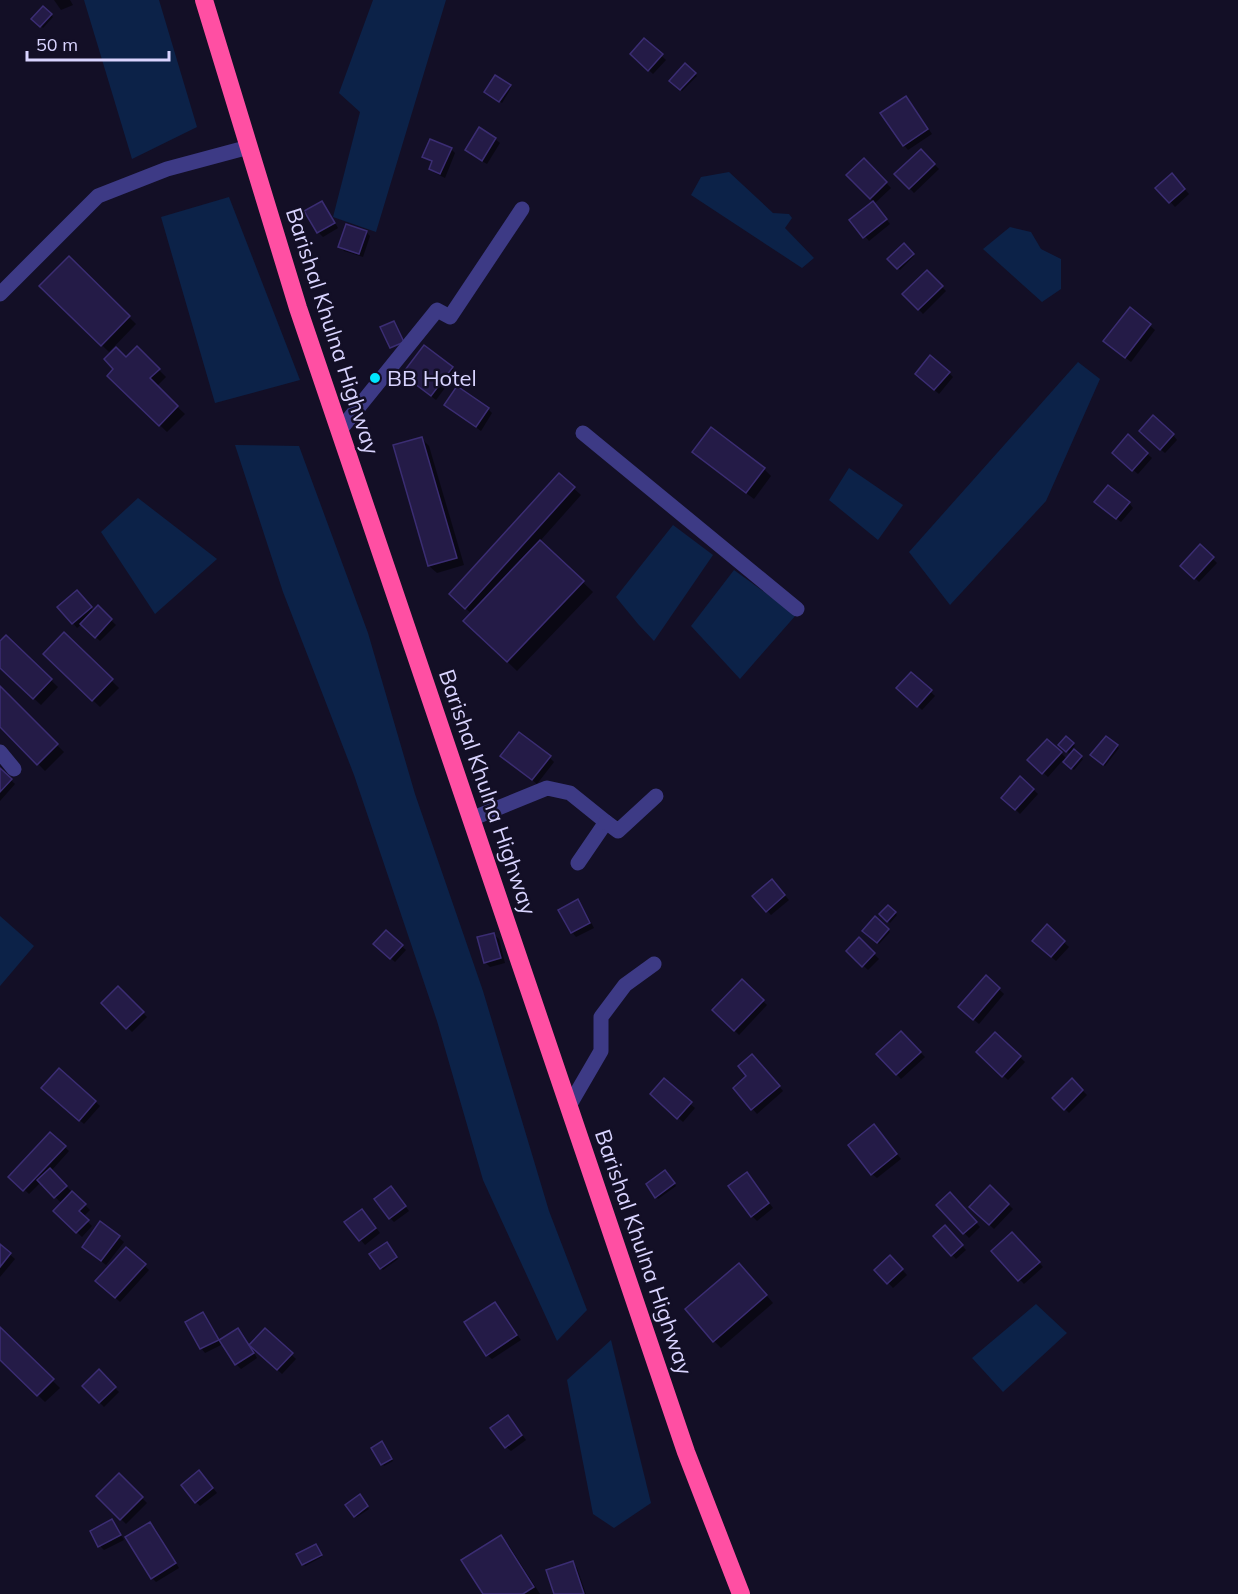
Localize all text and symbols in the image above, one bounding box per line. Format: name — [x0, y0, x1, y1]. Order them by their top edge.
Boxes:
scale bar — [27, 24, 170, 62]
text: 50 m — [36, 33, 78, 56]
street label: Barishal Khulna Highway — [280, 204, 386, 458]
place label: BB Hotel — [387, 364, 477, 392]
marker: BB Hotel — [368, 371, 382, 385]
street label: Barishal Khulna Highway — [433, 666, 543, 919]
street label: Barishal Khulna Highway — [589, 1126, 699, 1379]

